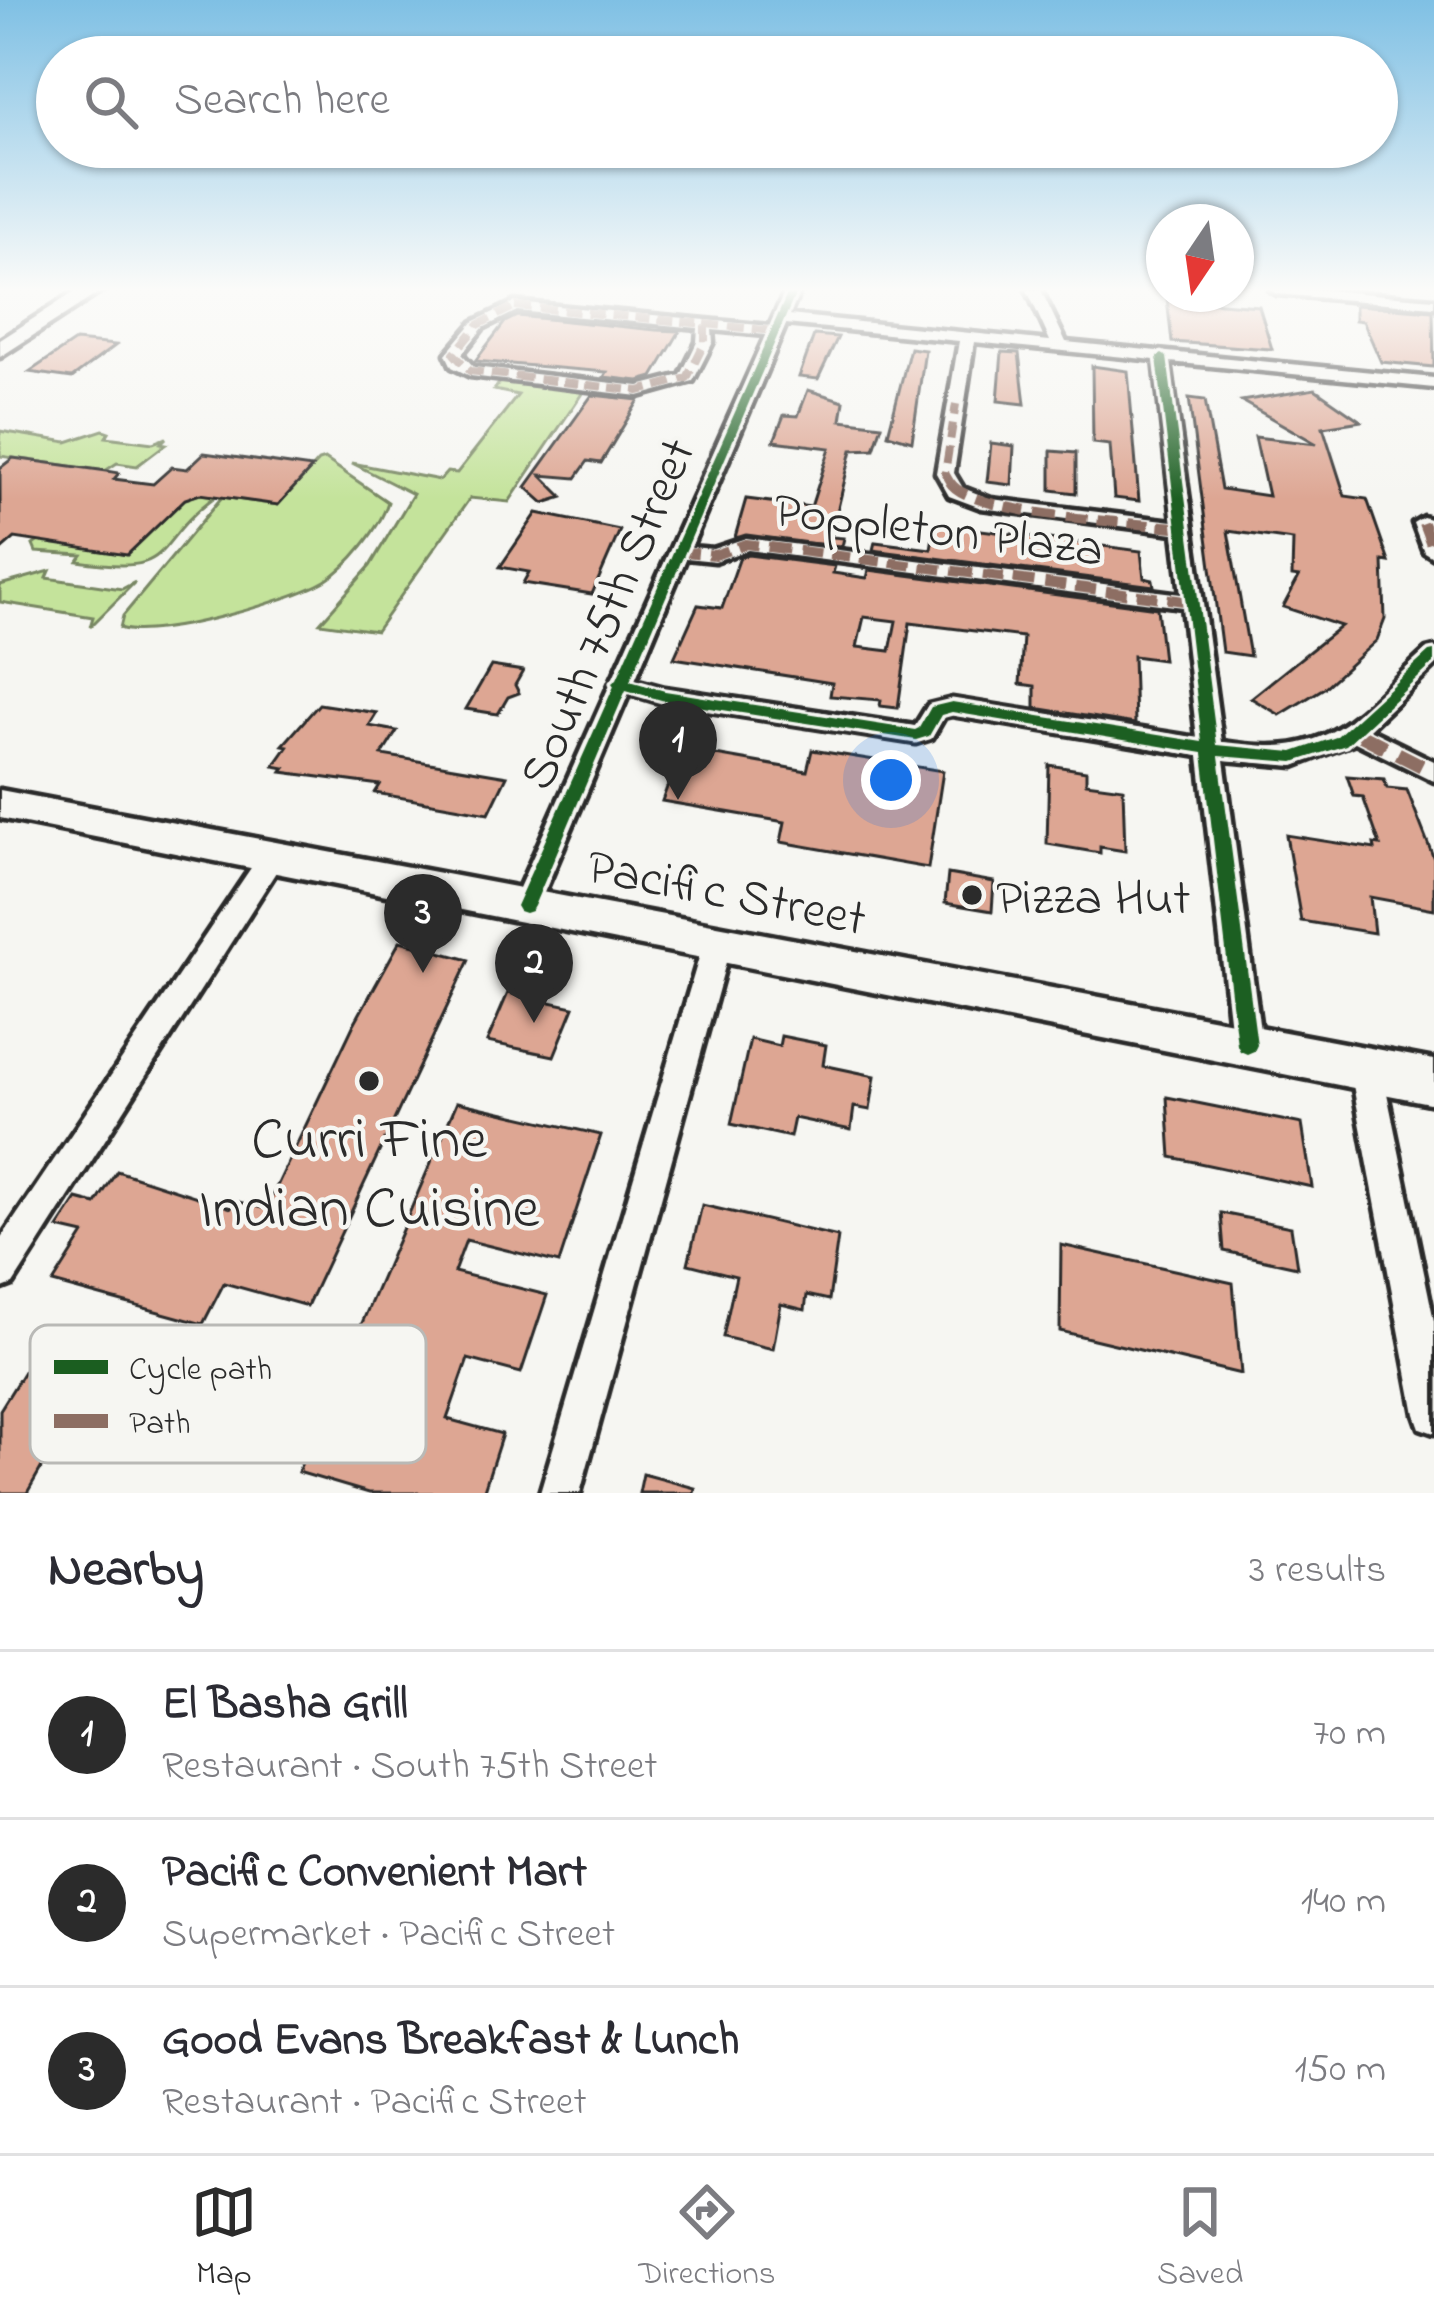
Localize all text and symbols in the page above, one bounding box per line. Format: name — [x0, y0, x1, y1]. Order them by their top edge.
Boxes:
search box — [36, 36, 1398, 168]
icon: search — [78, 69, 144, 135]
text: Search here — [174, 69, 390, 135]
north arrow — [1146, 204, 1254, 312]
street label: South 75th Street — [502, 428, 718, 802]
street label: Poppleton Plaza — [769, 475, 1107, 590]
pin: 1 — [639, 701, 717, 800]
your location — [861, 750, 921, 810]
street label: Pacific Street — [580, 832, 872, 959]
place label: Pizza Hut — [996, 863, 1190, 938]
pin: 3 — [384, 874, 462, 973]
marker: Pizza Hut — [959, 882, 985, 908]
pin: 2 — [495, 924, 573, 1023]
marker: Curri Fine Indian Cuisine — [356, 1068, 382, 1094]
place label: Curri Fine Indian Cuisine — [199, 1099, 540, 1255]
legend — [30, 1325, 426, 1463]
text: Cycle path — [129, 1347, 272, 1395]
text: Path — [129, 1401, 191, 1449]
text: Nearby — [48, 1534, 204, 1609]
text: 3 results — [1249, 1543, 1386, 1600]
text: El Basha Grill — [162, 1673, 408, 1739]
text: 1 — [81, 1706, 93, 1763]
text: 70 m — [1313, 1706, 1386, 1763]
text: Restaurant · South 75th Street — [162, 1739, 657, 1796]
text: Pacific Convenient Mart — [162, 1841, 587, 1907]
text: 2 — [77, 1874, 97, 1931]
text: 140 m — [1301, 1874, 1386, 1931]
text: Supermarket · Pacific Street — [162, 1907, 615, 1964]
text: Good Evans Breakfast & Lunch — [162, 2009, 739, 2075]
text: 3 — [79, 2042, 95, 2099]
text: 150 m — [1294, 2042, 1386, 2099]
text: Restaurant · Pacific Street — [162, 2075, 587, 2132]
tab: Map — [191, 2179, 257, 2299]
tab: Directions — [638, 2179, 776, 2299]
tab: Saved — [1157, 2179, 1243, 2299]

